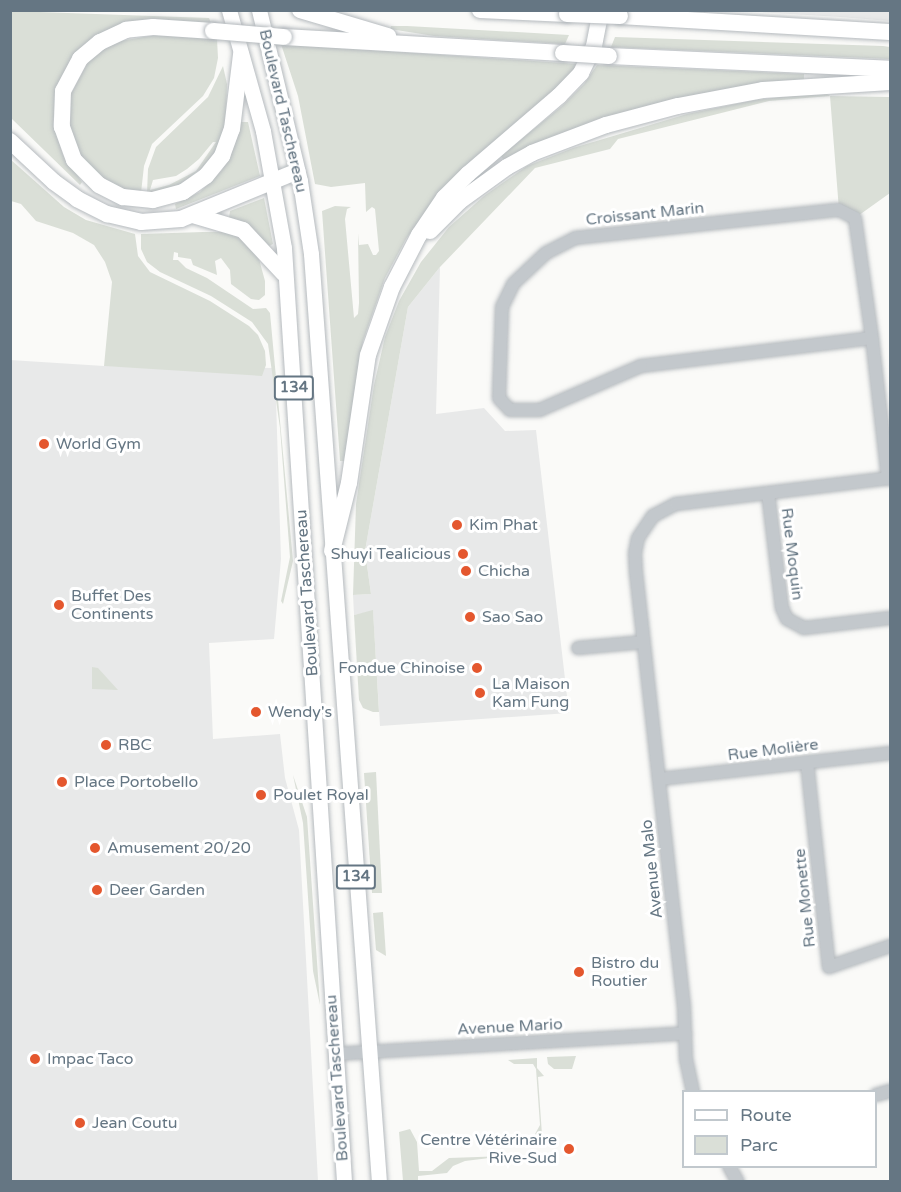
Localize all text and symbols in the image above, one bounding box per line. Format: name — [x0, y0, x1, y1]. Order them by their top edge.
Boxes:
street label: Boulevard Taschereau — [255, 27, 311, 195]
street label: Croissant Marin — [585, 198, 705, 230]
road number: 134 — [273, 376, 315, 400]
place label: World Gym — [56, 434, 141, 454]
marker: World Gym — [37, 437, 51, 451]
street label: Rue Moquin — [777, 507, 807, 601]
street label: Boulevard Taschereau — [292, 509, 322, 677]
place label: Kim Phat — [469, 515, 538, 535]
marker: Kim Phat — [450, 518, 464, 532]
place label: Shuyi Tealicious — [331, 544, 451, 564]
marker: Shuyi Tealicious — [456, 547, 470, 561]
place label: Chicha — [478, 561, 530, 581]
marker: Chicha — [459, 564, 473, 578]
place label: Buffet Des Continents — [71, 586, 153, 624]
marker: Buffet Des Continents — [52, 598, 66, 612]
place label: Sao Sao — [482, 607, 543, 627]
marker: Sao Sao — [463, 610, 477, 624]
place label: Fondue Chinoise — [338, 658, 465, 678]
marker: Fondue Chinoise — [470, 661, 484, 675]
place label: La Maison Kam Fung — [492, 674, 570, 712]
marker: La Maison Kam Fung — [473, 686, 487, 700]
place label: Wendy's — [268, 702, 332, 722]
marker: Wendy's — [249, 705, 263, 719]
place label: RBC — [118, 735, 152, 755]
street label: Rue Molière — [727, 735, 819, 765]
marker: RBC — [99, 738, 113, 752]
place label: Place Portobello — [74, 772, 198, 792]
marker: Place Portobello — [55, 775, 69, 789]
place label: Poulet Royal — [273, 785, 369, 805]
marker: Poulet Royal — [254, 788, 268, 802]
street label: Avenue Malo — [637, 818, 667, 920]
place label: Amusement 20/20 — [107, 838, 251, 858]
marker: Amusement 20/20 — [88, 841, 102, 855]
street label: Rue Monette — [790, 848, 820, 948]
road number: 134 — [335, 865, 377, 889]
place label: Deer Garden — [109, 880, 205, 900]
marker: Deer Garden — [90, 883, 104, 897]
place label: Bistro du Routier — [591, 953, 659, 991]
marker: Bistro du Routier — [572, 965, 586, 979]
street label: Boulevard Taschereau — [322, 994, 352, 1162]
street label: Avenue Mario — [457, 1015, 563, 1039]
place label: Impac Taco — [47, 1049, 134, 1069]
marker: Impac Taco — [28, 1052, 42, 1066]
legend — [682, 1090, 877, 1168]
text: Route — [740, 1104, 792, 1126]
place label: Jean Coutu — [92, 1113, 178, 1133]
marker: Jean Coutu — [73, 1116, 87, 1130]
place label: Centre Vétérinaire Rive-Sud — [420, 1130, 557, 1168]
text: Parc — [740, 1134, 778, 1156]
marker: Centre Vétérinaire Rive-Sud — [562, 1142, 576, 1156]

